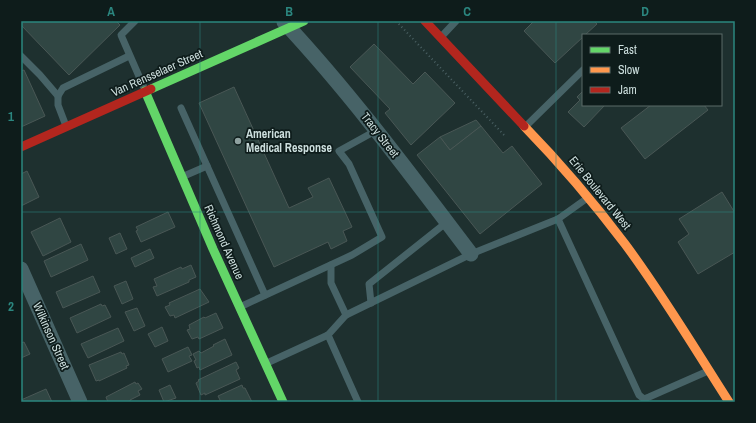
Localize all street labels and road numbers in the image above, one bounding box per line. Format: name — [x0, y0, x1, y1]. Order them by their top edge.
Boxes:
street label: Van Rensselaer Street — [109, 46, 205, 100]
street label: Tracy Street — [357, 109, 403, 161]
street label: Erie Boulevard West — [565, 153, 635, 233]
street label: Richmond Avenue — [200, 202, 248, 282]
street label: Wilkinson Street — [29, 300, 73, 372]

